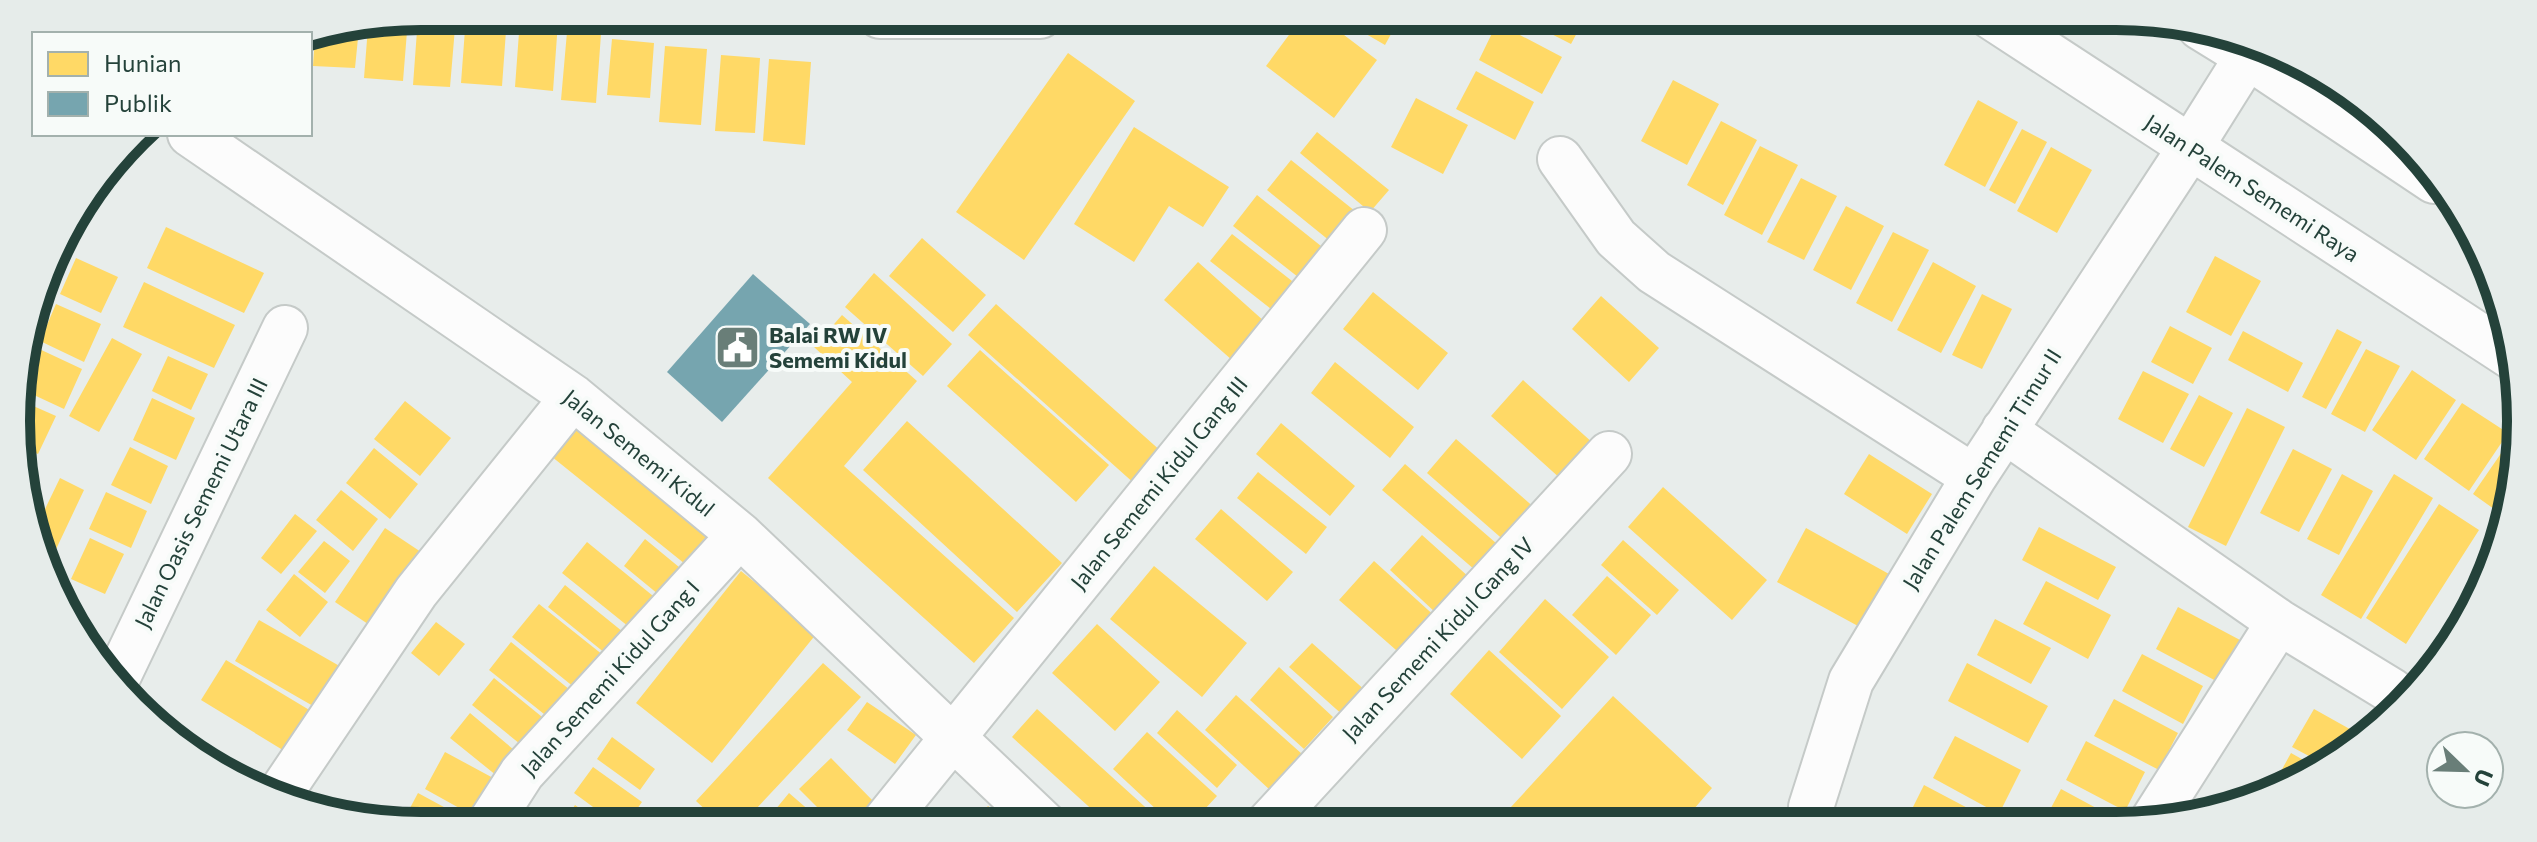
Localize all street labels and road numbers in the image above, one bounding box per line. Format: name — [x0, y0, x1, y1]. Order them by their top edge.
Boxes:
street label: Jalan Palem Sememi Raya — [2140, 108, 2365, 267]
street label: Jalan Palem Sememi Timur II — [1896, 343, 2067, 594]
street label: Jalan Sememi Kidul Gang III — [1064, 371, 1253, 595]
street label: Jalan Oasis Sememi Utara III — [128, 373, 273, 632]
street label: Jalan Sememi Kidul — [558, 383, 721, 522]
street label: Jalan Sememi Kidul Gang IV — [1336, 531, 1539, 746]
street label: Jalan Sememi Kidul Gang I — [515, 574, 705, 781]

